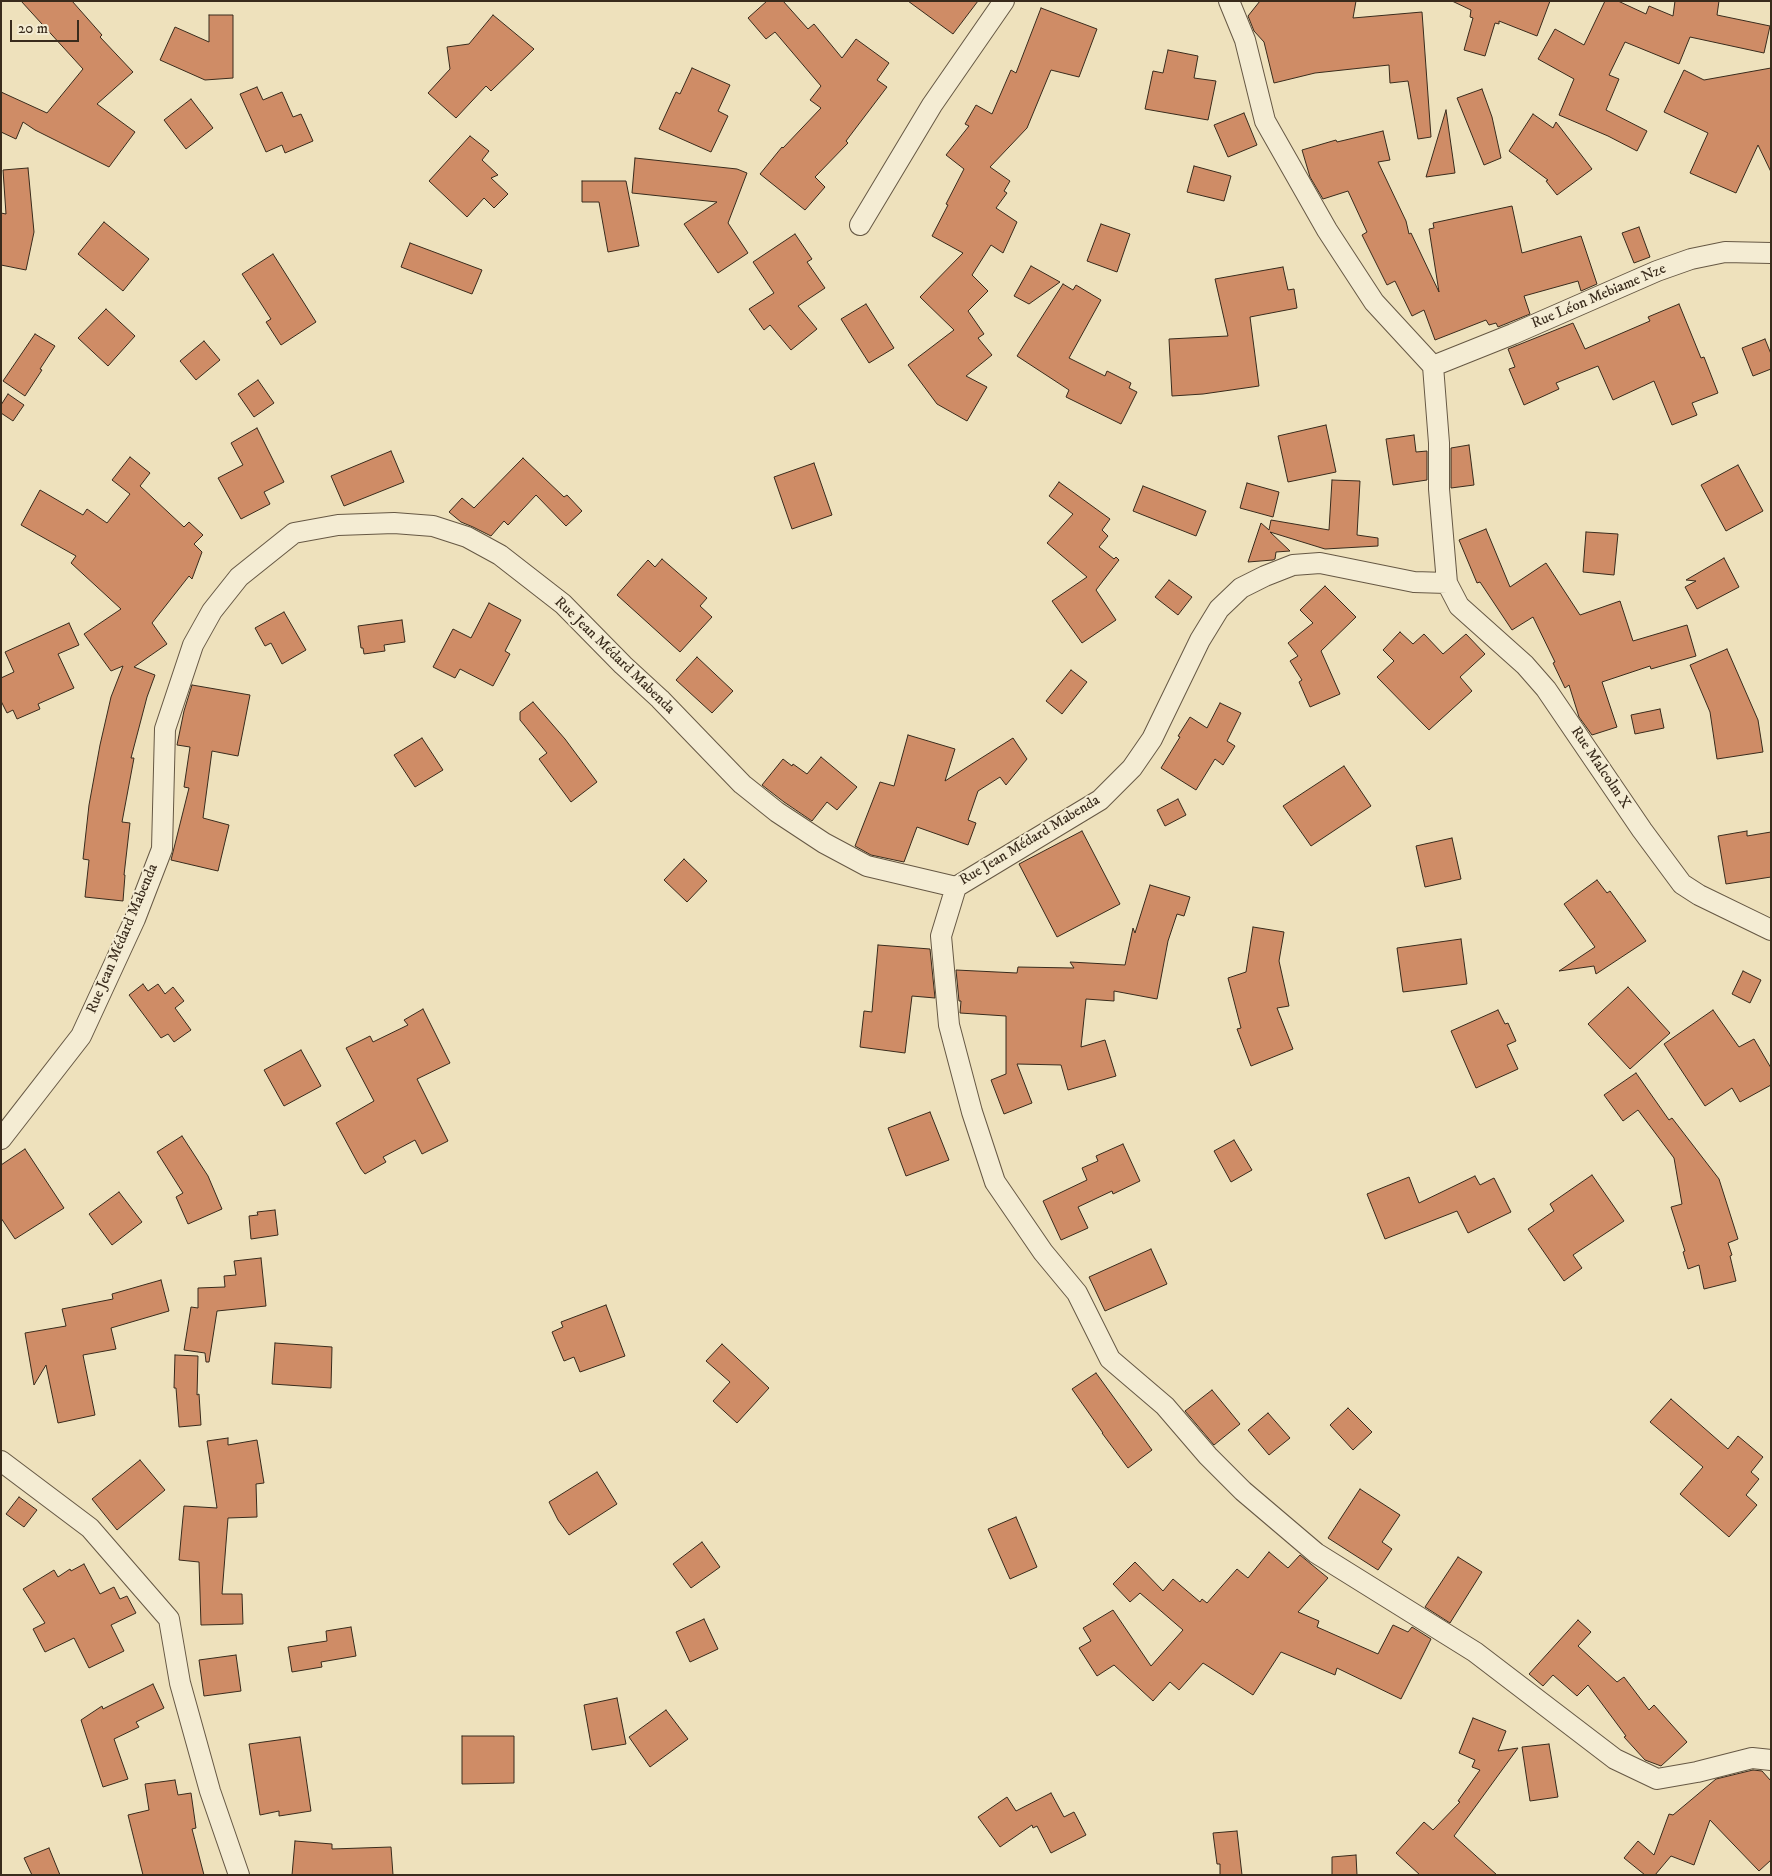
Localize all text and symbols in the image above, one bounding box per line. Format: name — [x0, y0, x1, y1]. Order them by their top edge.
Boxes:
scale bar — [12, 10, 81, 42]
text: 20 m — [18, 19, 48, 38]
street label: Rue Léon Mebiame Nze — [1529, 261, 1669, 333]
street label: Rue Jean Médard Mabenda — [550, 594, 678, 718]
street label: Rue Malcolm X — [1566, 724, 1634, 812]
street label: Rue Jean Médard Mabenda — [956, 792, 1104, 890]
street label: Rue Jean Médard Mabenda — [83, 861, 163, 1017]

